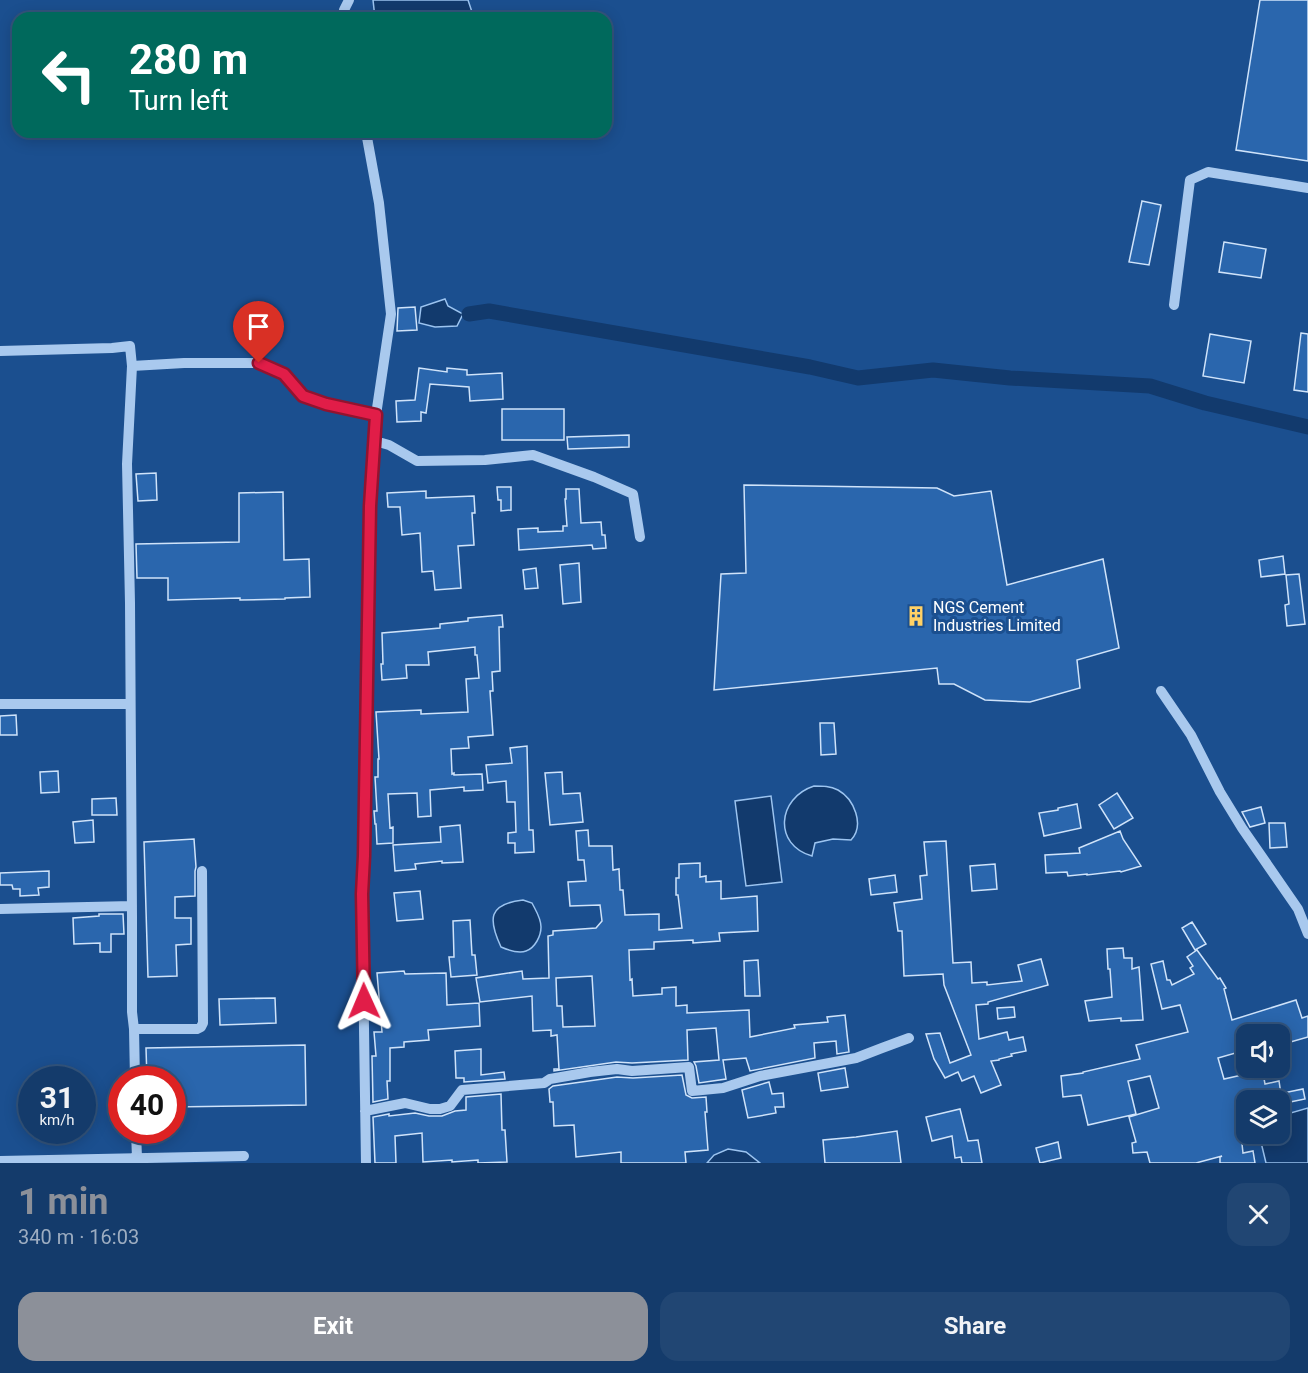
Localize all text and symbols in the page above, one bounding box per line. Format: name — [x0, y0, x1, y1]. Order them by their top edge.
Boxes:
text: 280 m — [129, 35, 248, 84]
icon: left — [30, 36, 108, 114]
text: Turn left — [129, 85, 229, 117]
pin — [233, 301, 284, 363]
icon: arrive — [242, 310, 275, 343]
place label: NGS Cement Industries Limited — [933, 598, 1061, 635]
building icon: NGS Cement Industries Limited — [904, 604, 928, 628]
position arrow — [332, 969, 396, 1033]
map controls — [1236, 1024, 1290, 1144]
button: sound — [1236, 1024, 1290, 1078]
speed limit sign: 40 — [108, 1066, 186, 1144]
text: 31 — [40, 1080, 74, 1115]
button: layers — [1236, 1090, 1290, 1144]
text: km/h — [39, 1111, 75, 1129]
text: 1 min — [18, 1181, 109, 1223]
button: close — [1227, 1183, 1290, 1246]
text: 340 m · 16:03 — [18, 1225, 139, 1249]
button: Exit — [18, 1292, 648, 1361]
button: Share — [660, 1292, 1290, 1361]

